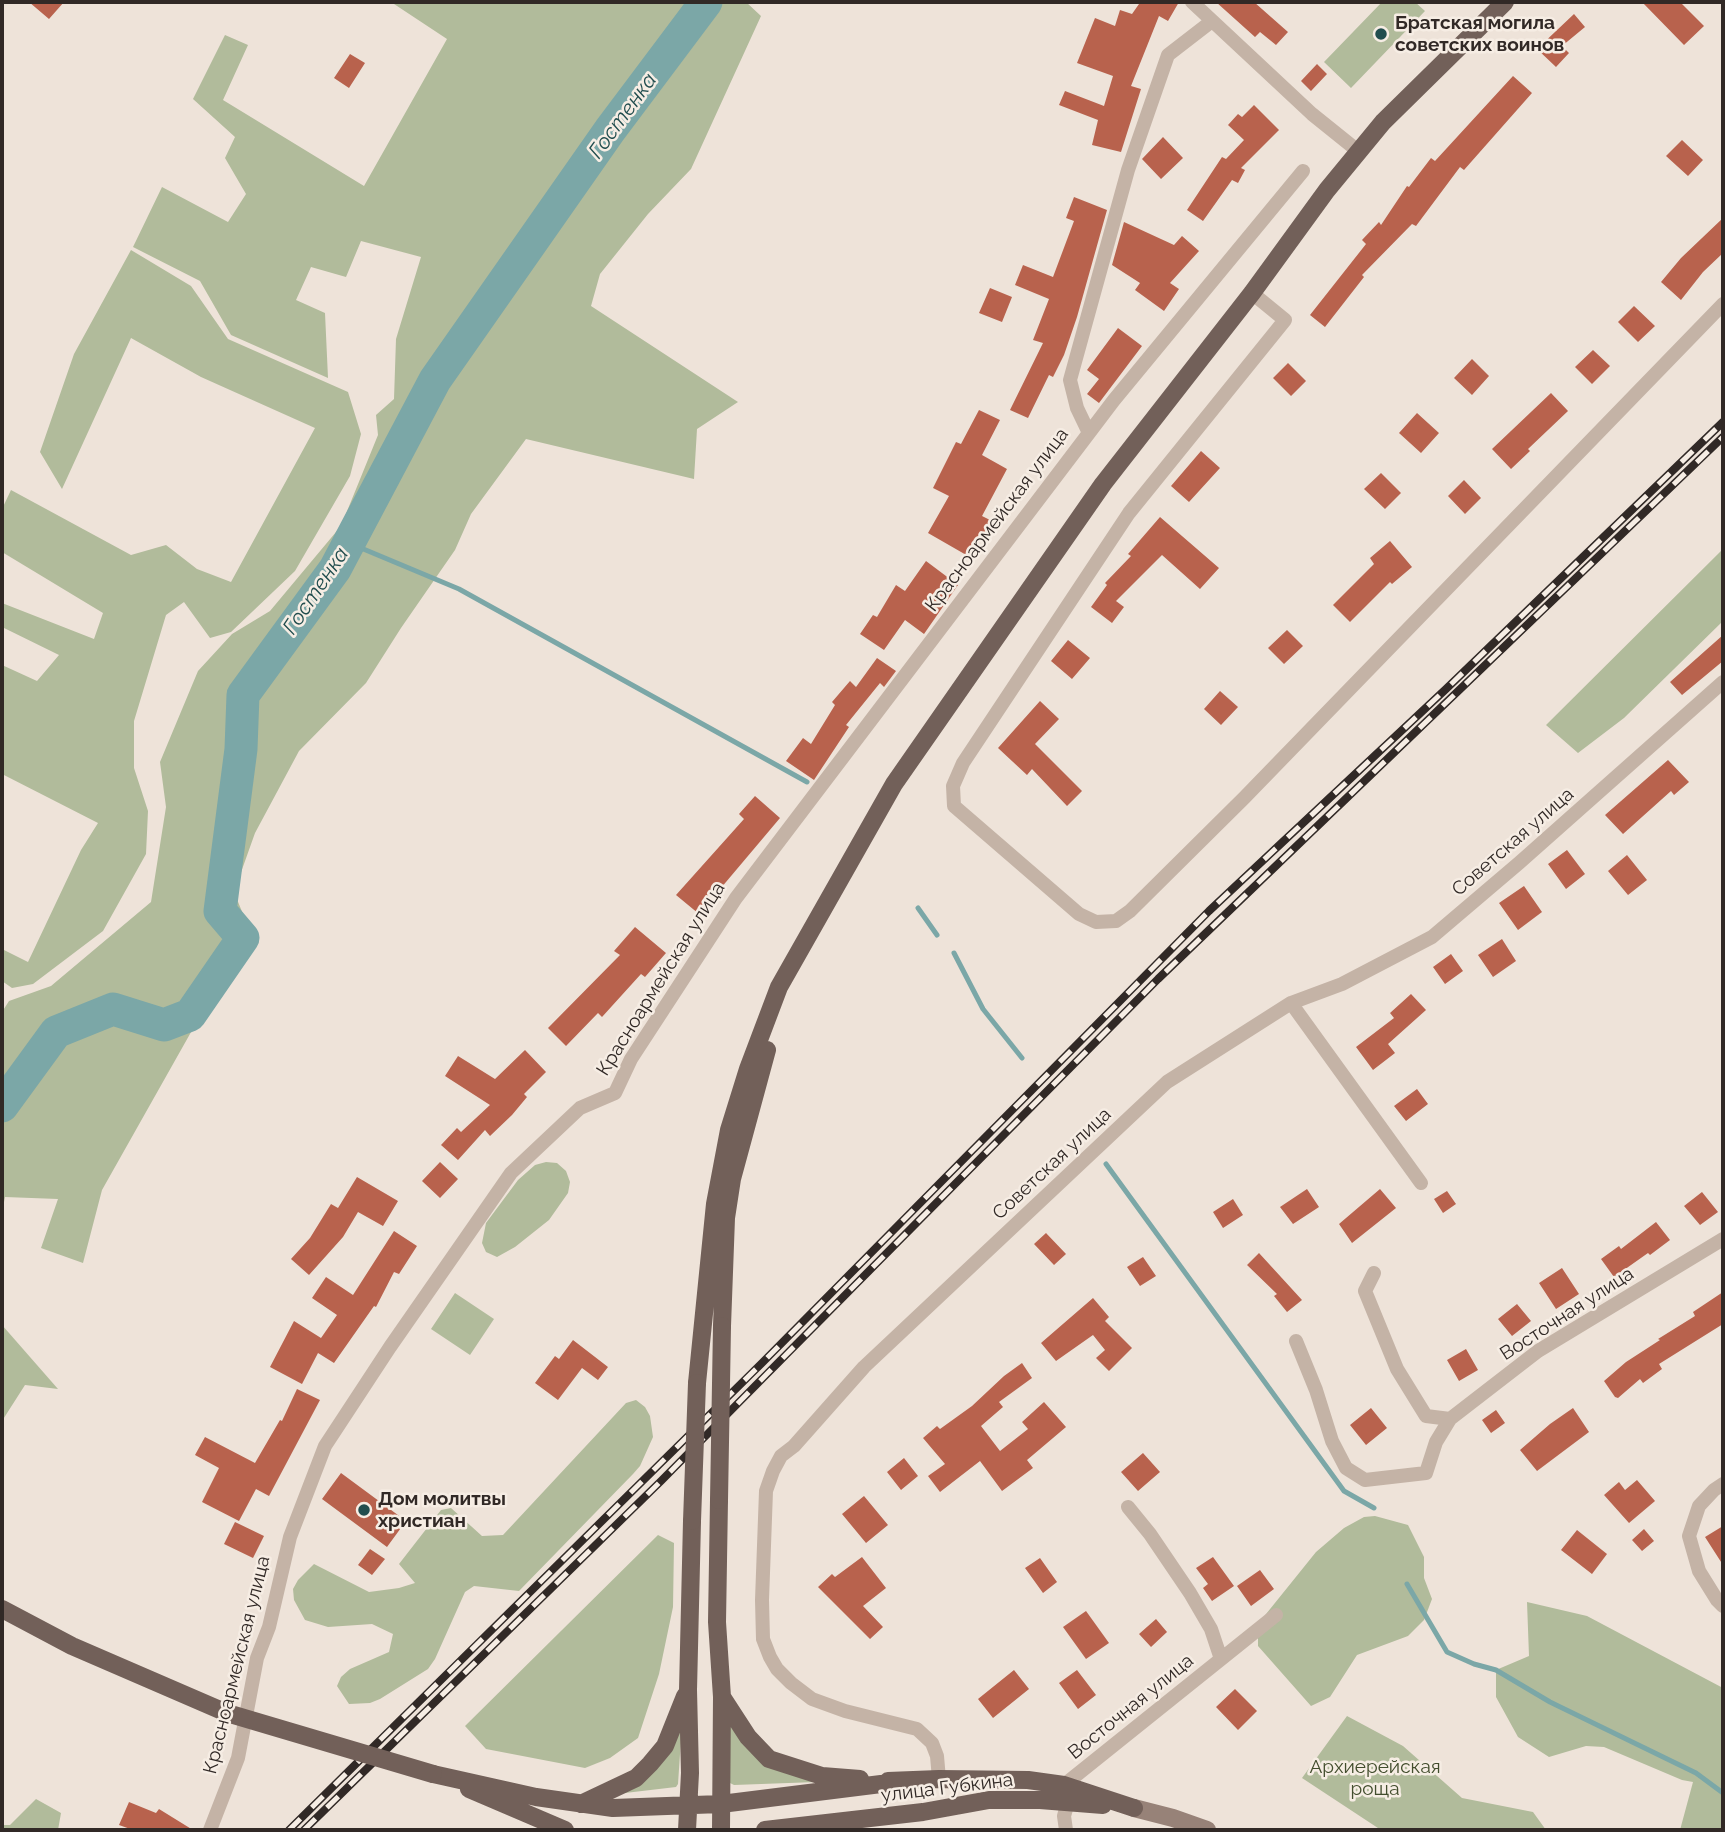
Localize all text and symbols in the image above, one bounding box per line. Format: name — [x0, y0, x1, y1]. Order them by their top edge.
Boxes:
place label: Братская могила советских воинов — [1395, 12, 1564, 56]
marker: Братская могила советских воинов — [1373, 26, 1389, 42]
water label: Гостенка — [584, 68, 662, 164]
street label: Красноармейская улица — [921, 424, 1073, 616]
water label: Гостенка — [278, 543, 354, 639]
street label: Советская улица — [1447, 783, 1579, 901]
street label: Красноармейская улица — [592, 878, 730, 1080]
street label: Советская улица — [988, 1103, 1116, 1225]
street label: Восточная улица — [1496, 1262, 1638, 1366]
place label: Дом молитвы христиан — [378, 1488, 506, 1532]
marker: Дом молитвы христиан — [356, 1502, 372, 1518]
street label: Красноармейская улица — [199, 1554, 275, 1776]
street label: Восточная улица — [1064, 1650, 1198, 1764]
park label: Архиерейская роща — [1309, 1756, 1441, 1800]
street label: улица Губкина — [880, 1769, 1014, 1807]

